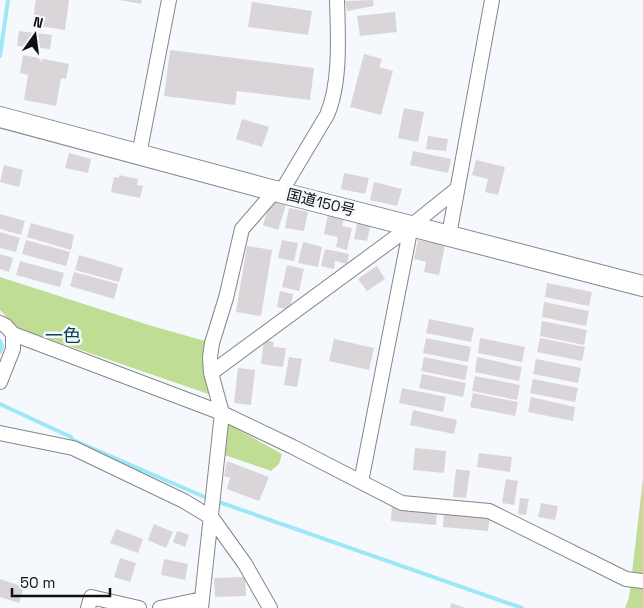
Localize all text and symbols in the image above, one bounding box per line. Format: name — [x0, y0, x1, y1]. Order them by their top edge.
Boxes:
north arrow — [10, 10, 60, 60]
text: N — [31, 13, 45, 32]
street label: 国道150号 — [285, 184, 357, 220]
district label: 一色 — [45, 324, 81, 347]
scale bar — [12, 566, 110, 598]
text: 50 m — [20, 573, 55, 592]

